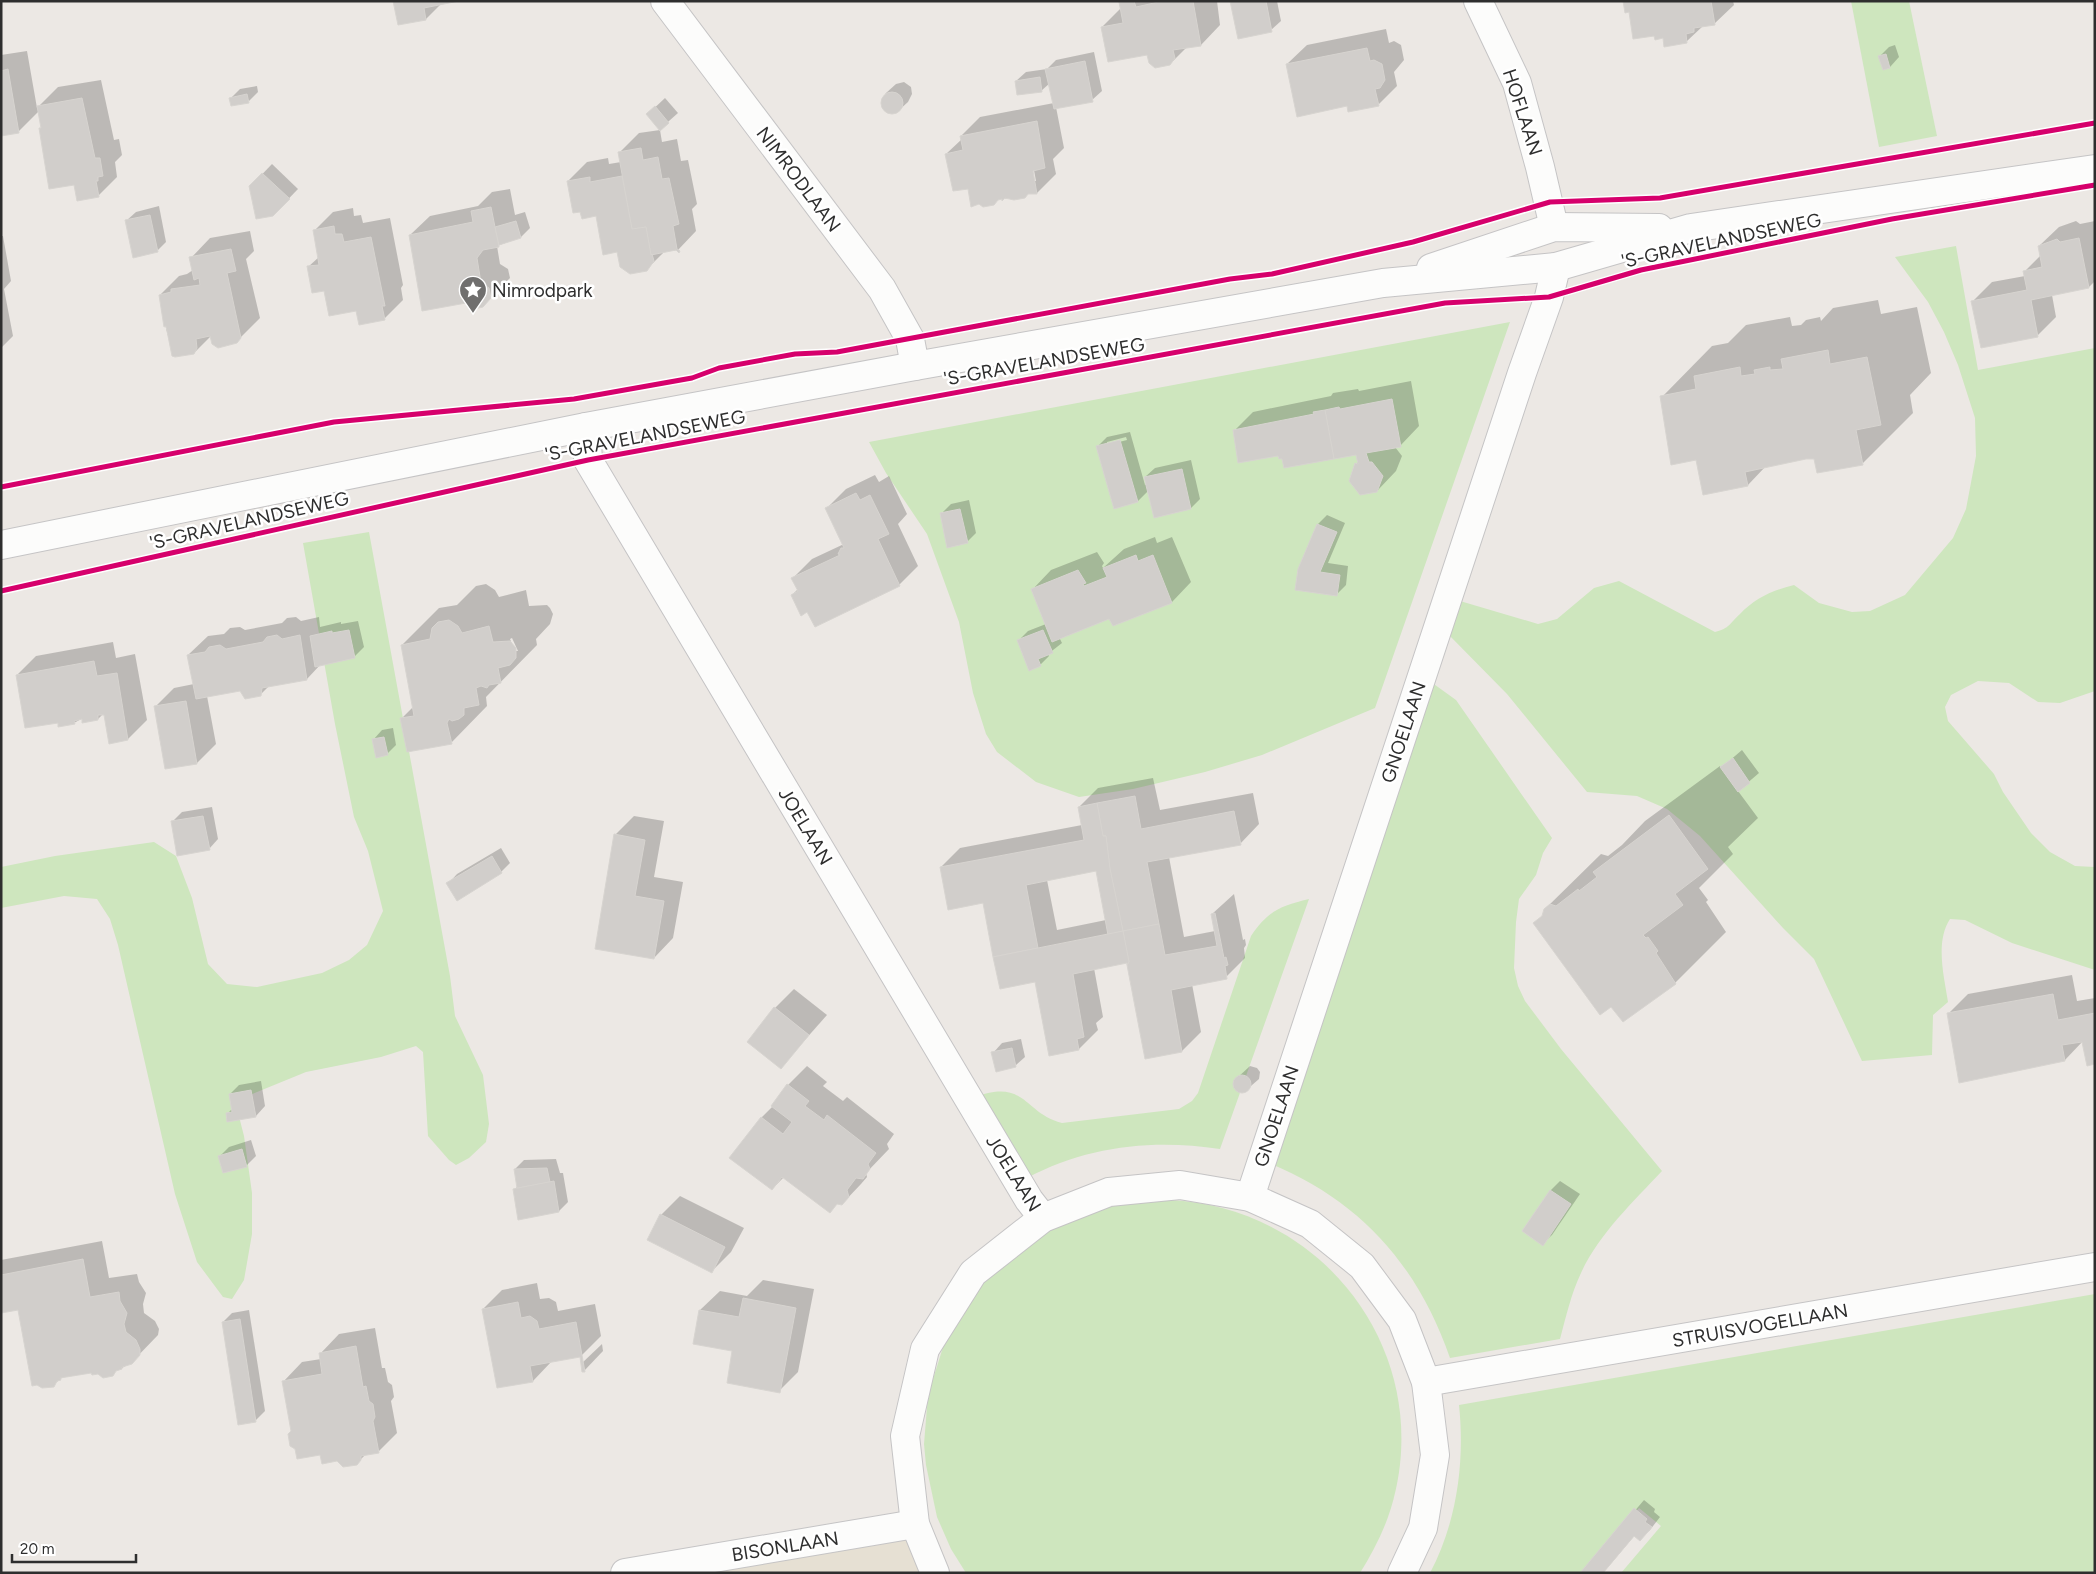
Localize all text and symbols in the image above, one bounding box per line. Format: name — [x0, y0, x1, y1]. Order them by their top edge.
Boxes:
street label: HOFLAAN — [1498, 66, 1547, 158]
street label: NIMRODLAAN — [752, 122, 846, 237]
street label: 'S-GRAVELANDSEWEG — [1619, 208, 1823, 273]
place icon: Nimrodpark — [458, 275, 488, 314]
place label: Nimrodpark — [492, 279, 593, 302]
street label: 'S-GRAVELANDSEWEG — [942, 332, 1146, 390]
street label: 'S-GRAVELANDSEWEG — [543, 405, 747, 466]
street label: 'S-GRAVELANDSEWEG — [147, 486, 351, 555]
street label: GNOELAAN — [1376, 678, 1431, 786]
street label: JOELAAN — [774, 783, 838, 869]
street label: GNOELAAN — [1249, 1062, 1304, 1170]
street label: JOELAAN — [981, 1131, 1046, 1216]
street label: STRUISVOGELLAAN — [1670, 1299, 1850, 1352]
street label: BISONLAAN — [730, 1527, 840, 1566]
scale bar — [12, 1532, 136, 1564]
text: 20 m — [20, 1540, 54, 1558]

